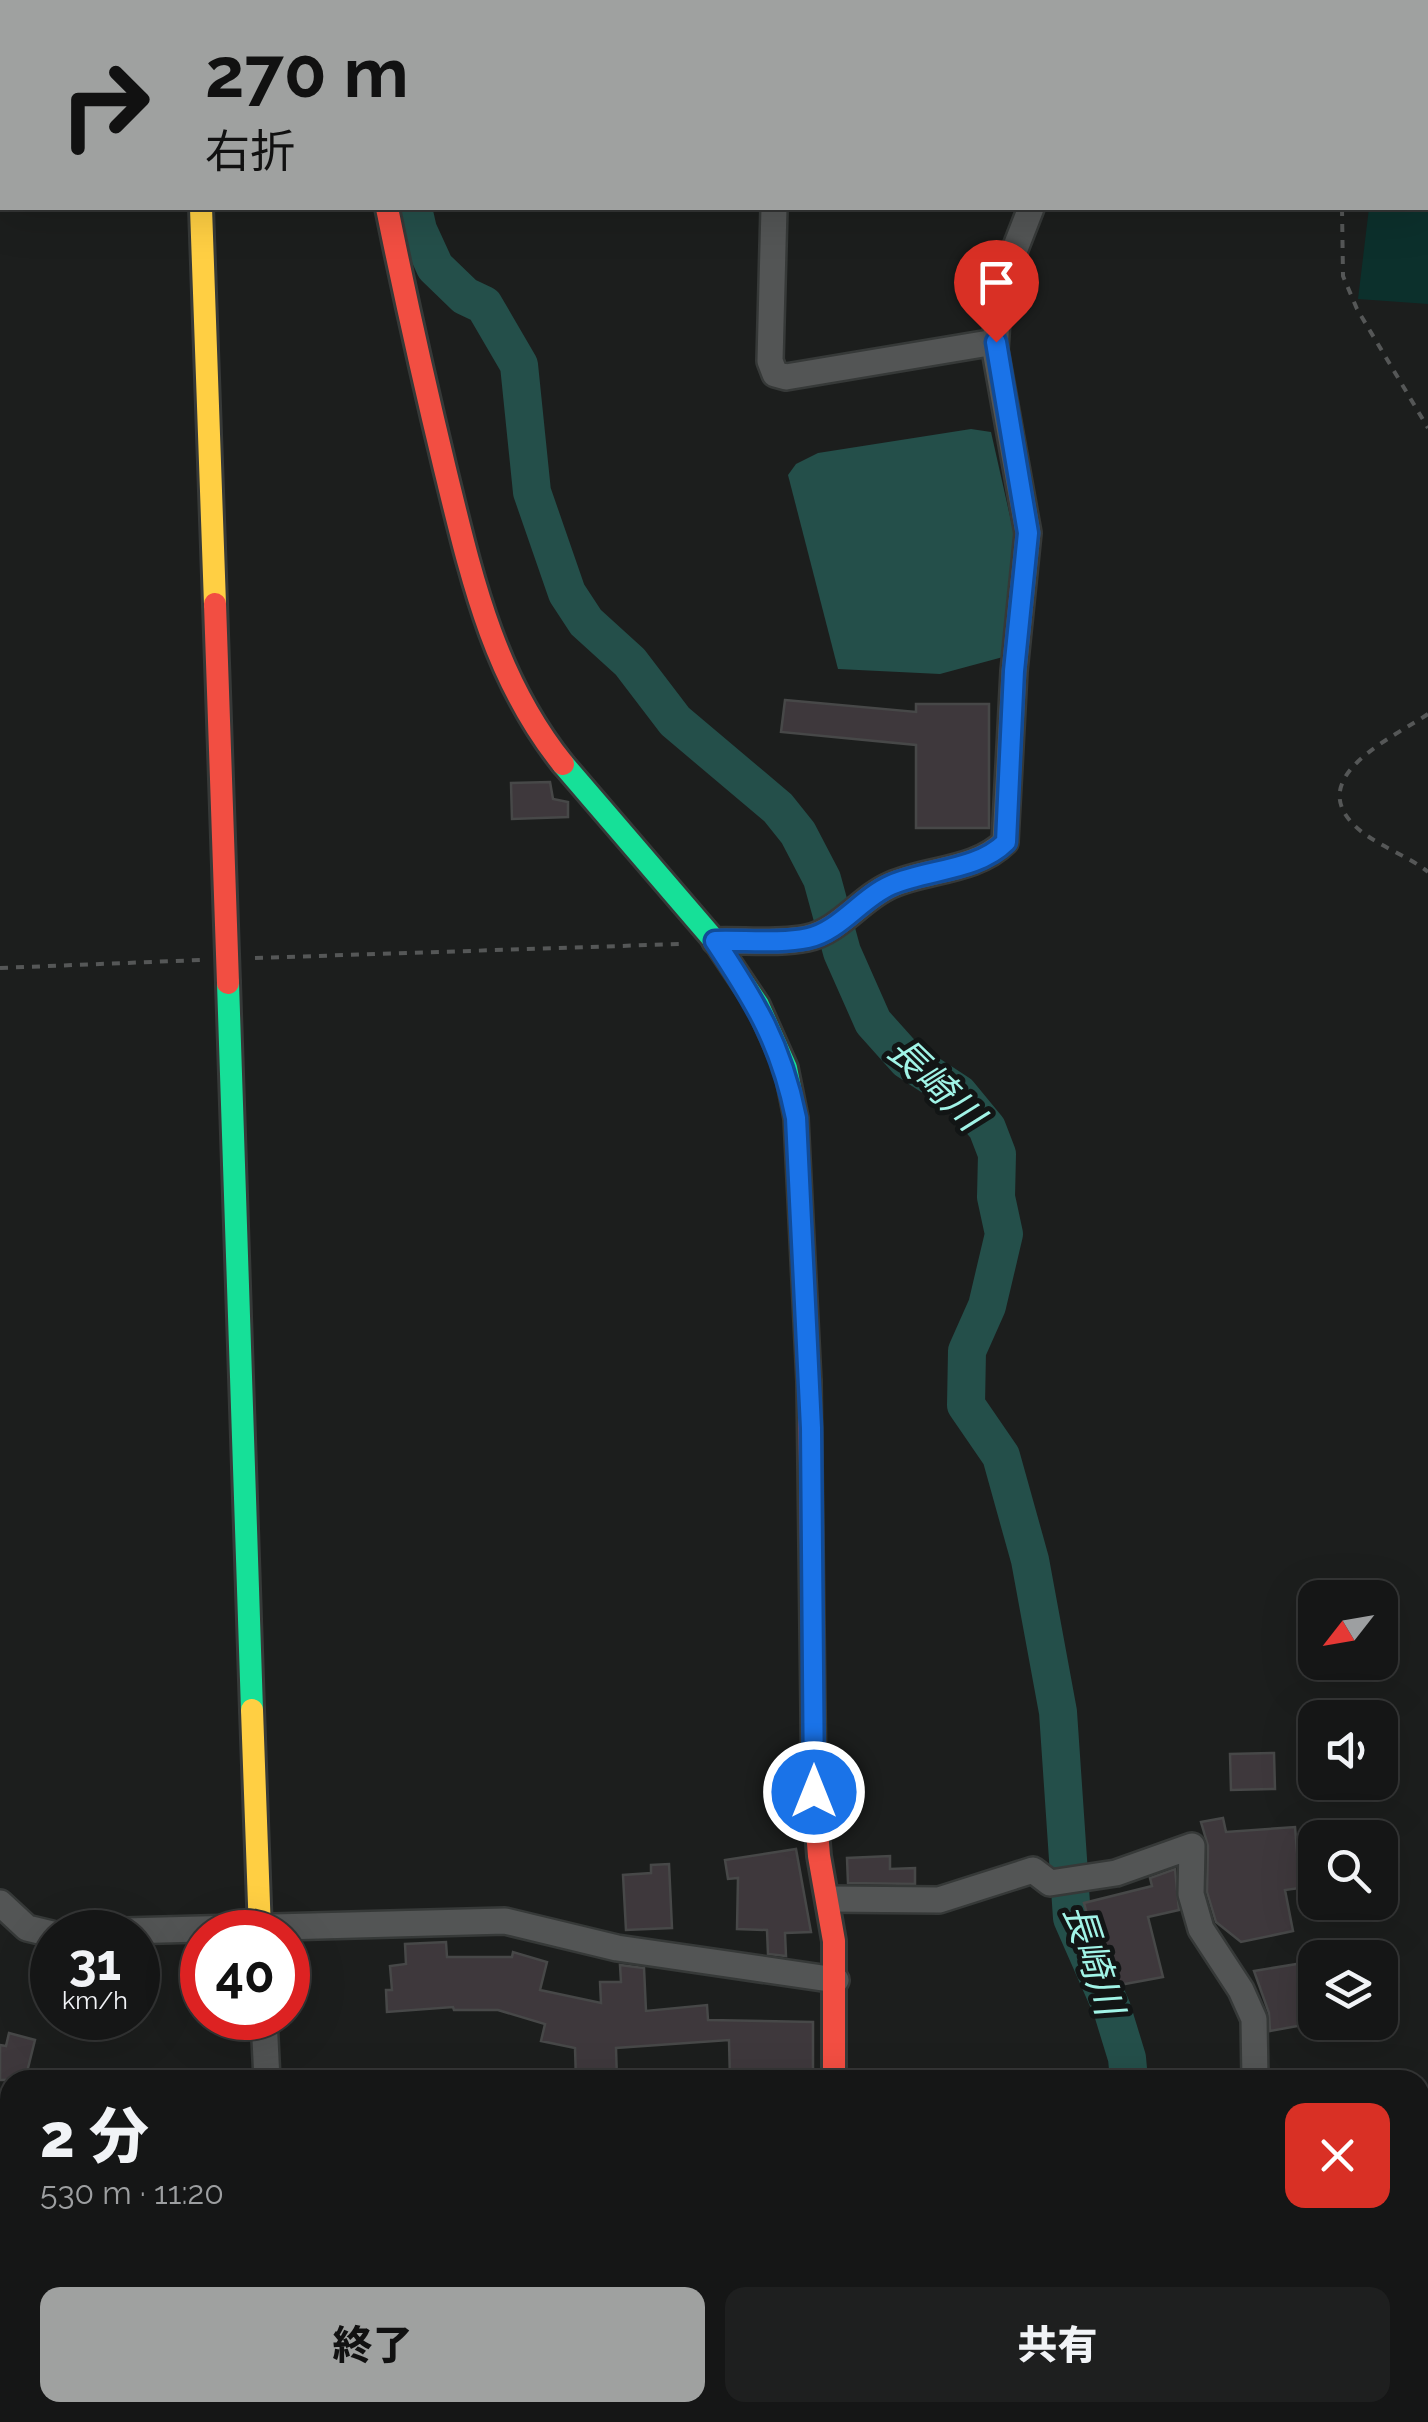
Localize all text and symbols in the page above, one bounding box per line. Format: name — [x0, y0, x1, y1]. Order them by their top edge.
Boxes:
text: 270 m — [205, 31, 409, 113]
icon: right — [40, 40, 170, 170]
text: 右折 — [205, 125, 295, 178]
pin — [954, 240, 1039, 343]
icon: arrive — [969, 255, 1024, 310]
water label: 長崎川 — [879, 1027, 996, 1142]
north arrow — [1298, 1580, 1398, 1680]
map controls — [1298, 1580, 1398, 2040]
button: sound — [1298, 1700, 1398, 1800]
position arrow — [762, 1740, 866, 1844]
button: search — [1298, 1820, 1398, 1920]
water label: 長崎川 — [1055, 1898, 1134, 2024]
speed limit sign: 40 — [180, 1910, 310, 2040]
text: 31 — [69, 1933, 121, 1992]
button: layers — [1298, 1940, 1398, 2040]
text: km/h — [62, 1985, 128, 2015]
text: 2 分 — [40, 2101, 149, 2171]
button: close — [1285, 2103, 1390, 2208]
text: 530 m · 11:20 — [40, 2174, 224, 2211]
button: 終了 — [40, 2287, 705, 2402]
button: 共有 — [725, 2287, 1390, 2402]

